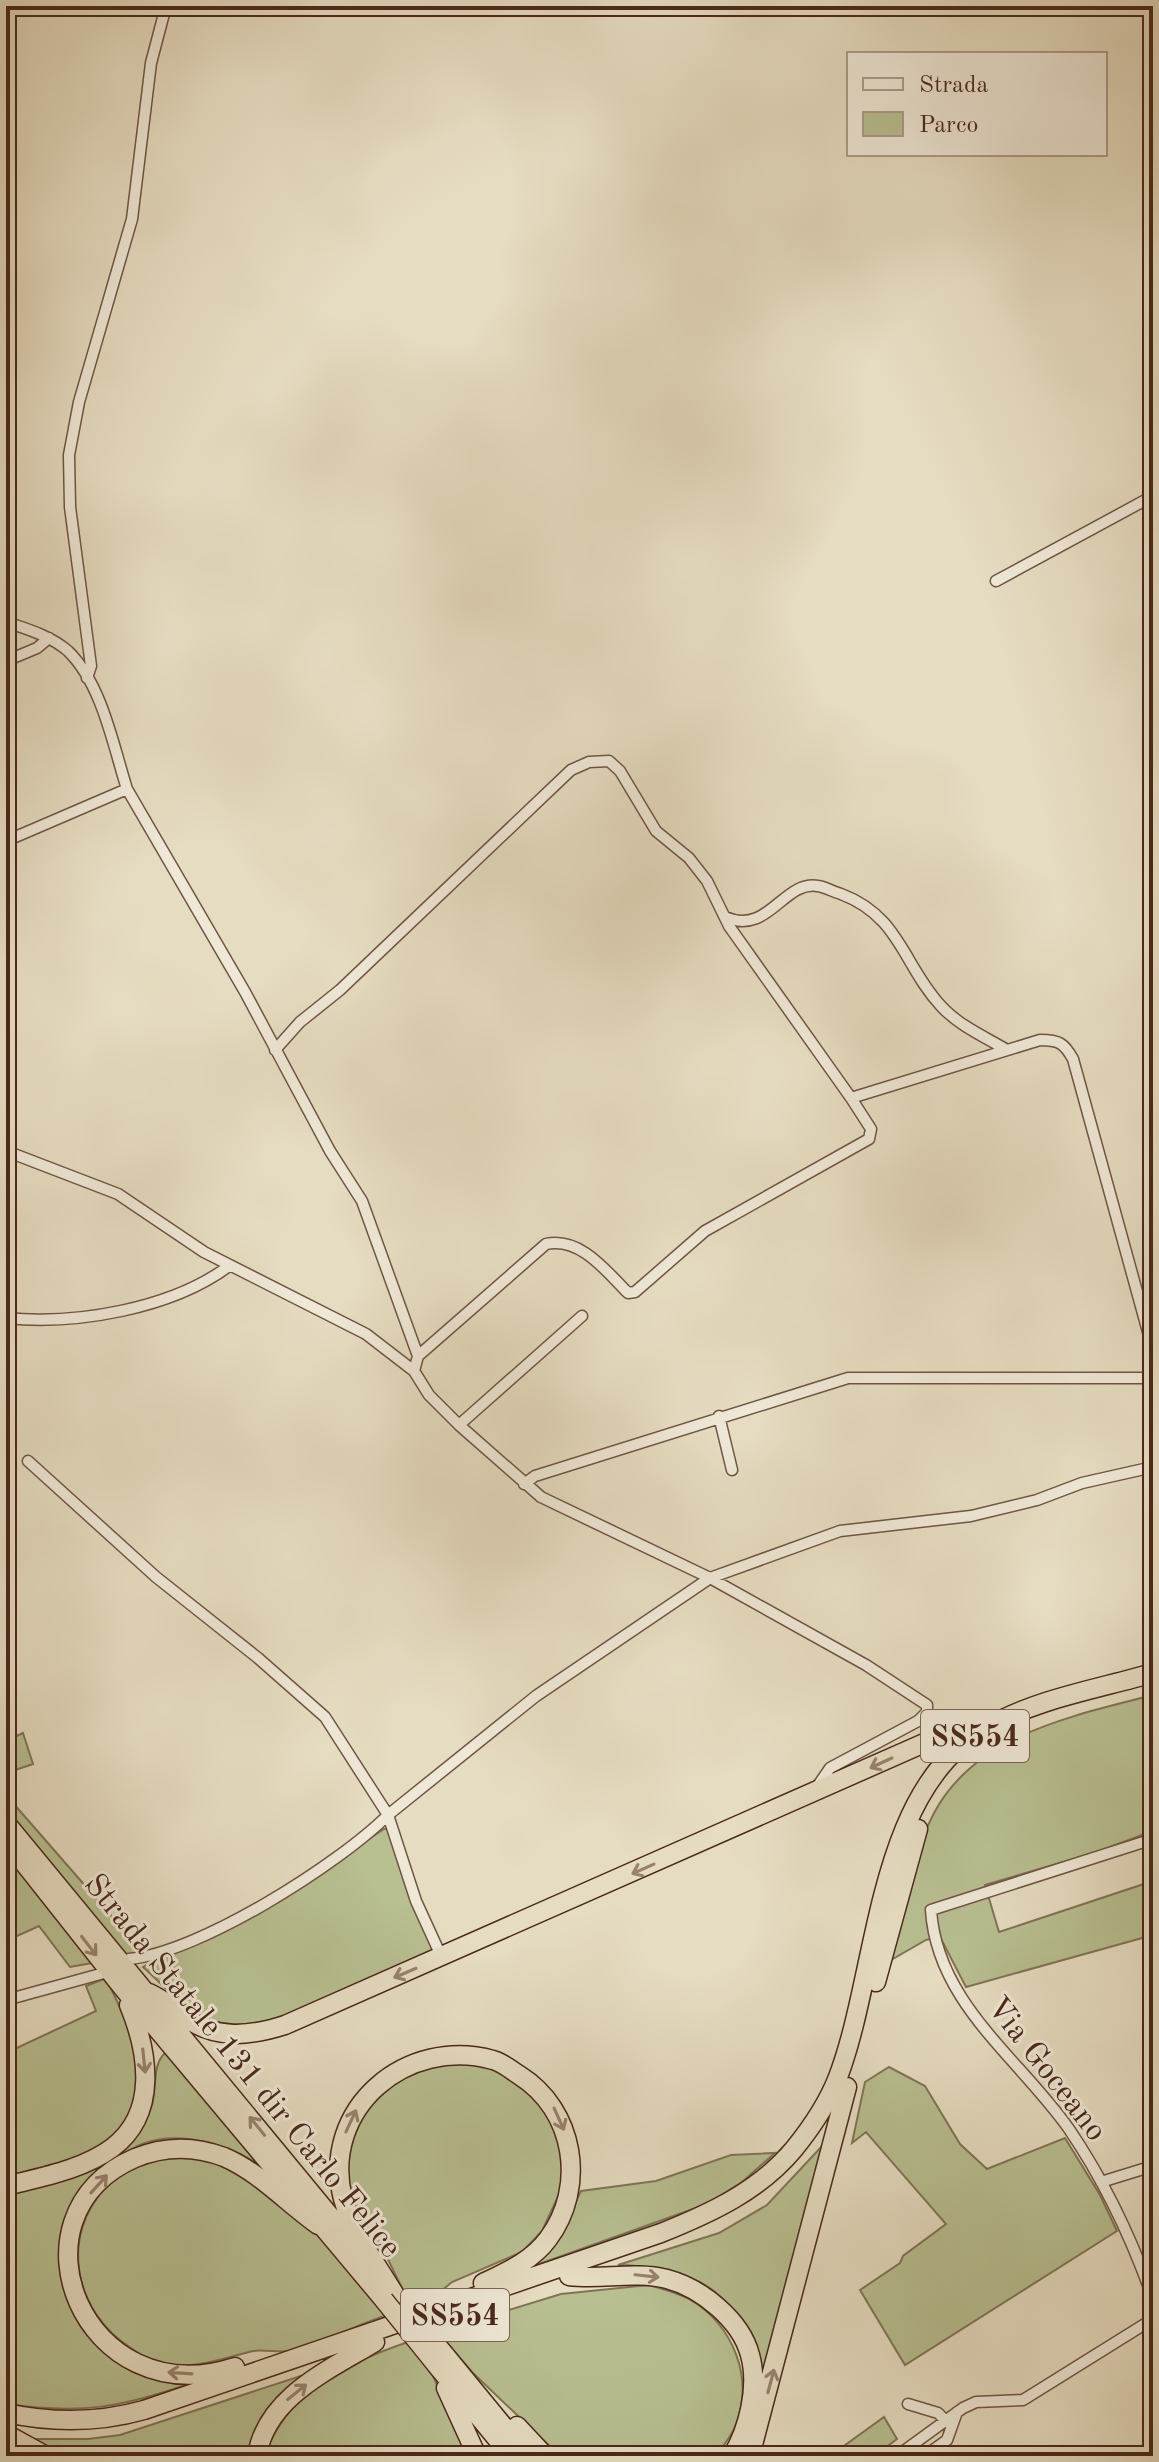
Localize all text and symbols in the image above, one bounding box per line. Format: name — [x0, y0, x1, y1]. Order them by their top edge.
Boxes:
legend — [847, 52, 1107, 156]
text: Strada — [919, 74, 989, 98]
text: Parco — [919, 114, 978, 138]
road number: SS554 — [921, 1710, 1029, 1762]
one-way arrow — [869, 1756, 893, 1771]
one-way arrow — [632, 1862, 656, 1877]
street label: Strada Statale 131 dir Carlo Felice — [77, 1869, 406, 2265]
one-way arrow — [81, 1935, 98, 1956]
one-way arrow — [393, 1967, 418, 1982]
street label: Via Goceano — [980, 1992, 1112, 2148]
one-way arrow — [137, 2048, 152, 2074]
one-way arrow — [552, 2106, 567, 2131]
one-way arrow — [344, 2109, 359, 2133]
one-way arrow — [248, 2117, 266, 2137]
one-way arrow — [90, 2174, 108, 2194]
one-way arrow — [633, 2269, 660, 2284]
road number: SS554 — [401, 2289, 509, 2341]
one-way arrow — [167, 2365, 194, 2380]
one-way arrow — [764, 2368, 779, 2394]
one-way arrow — [286, 2383, 307, 2401]

